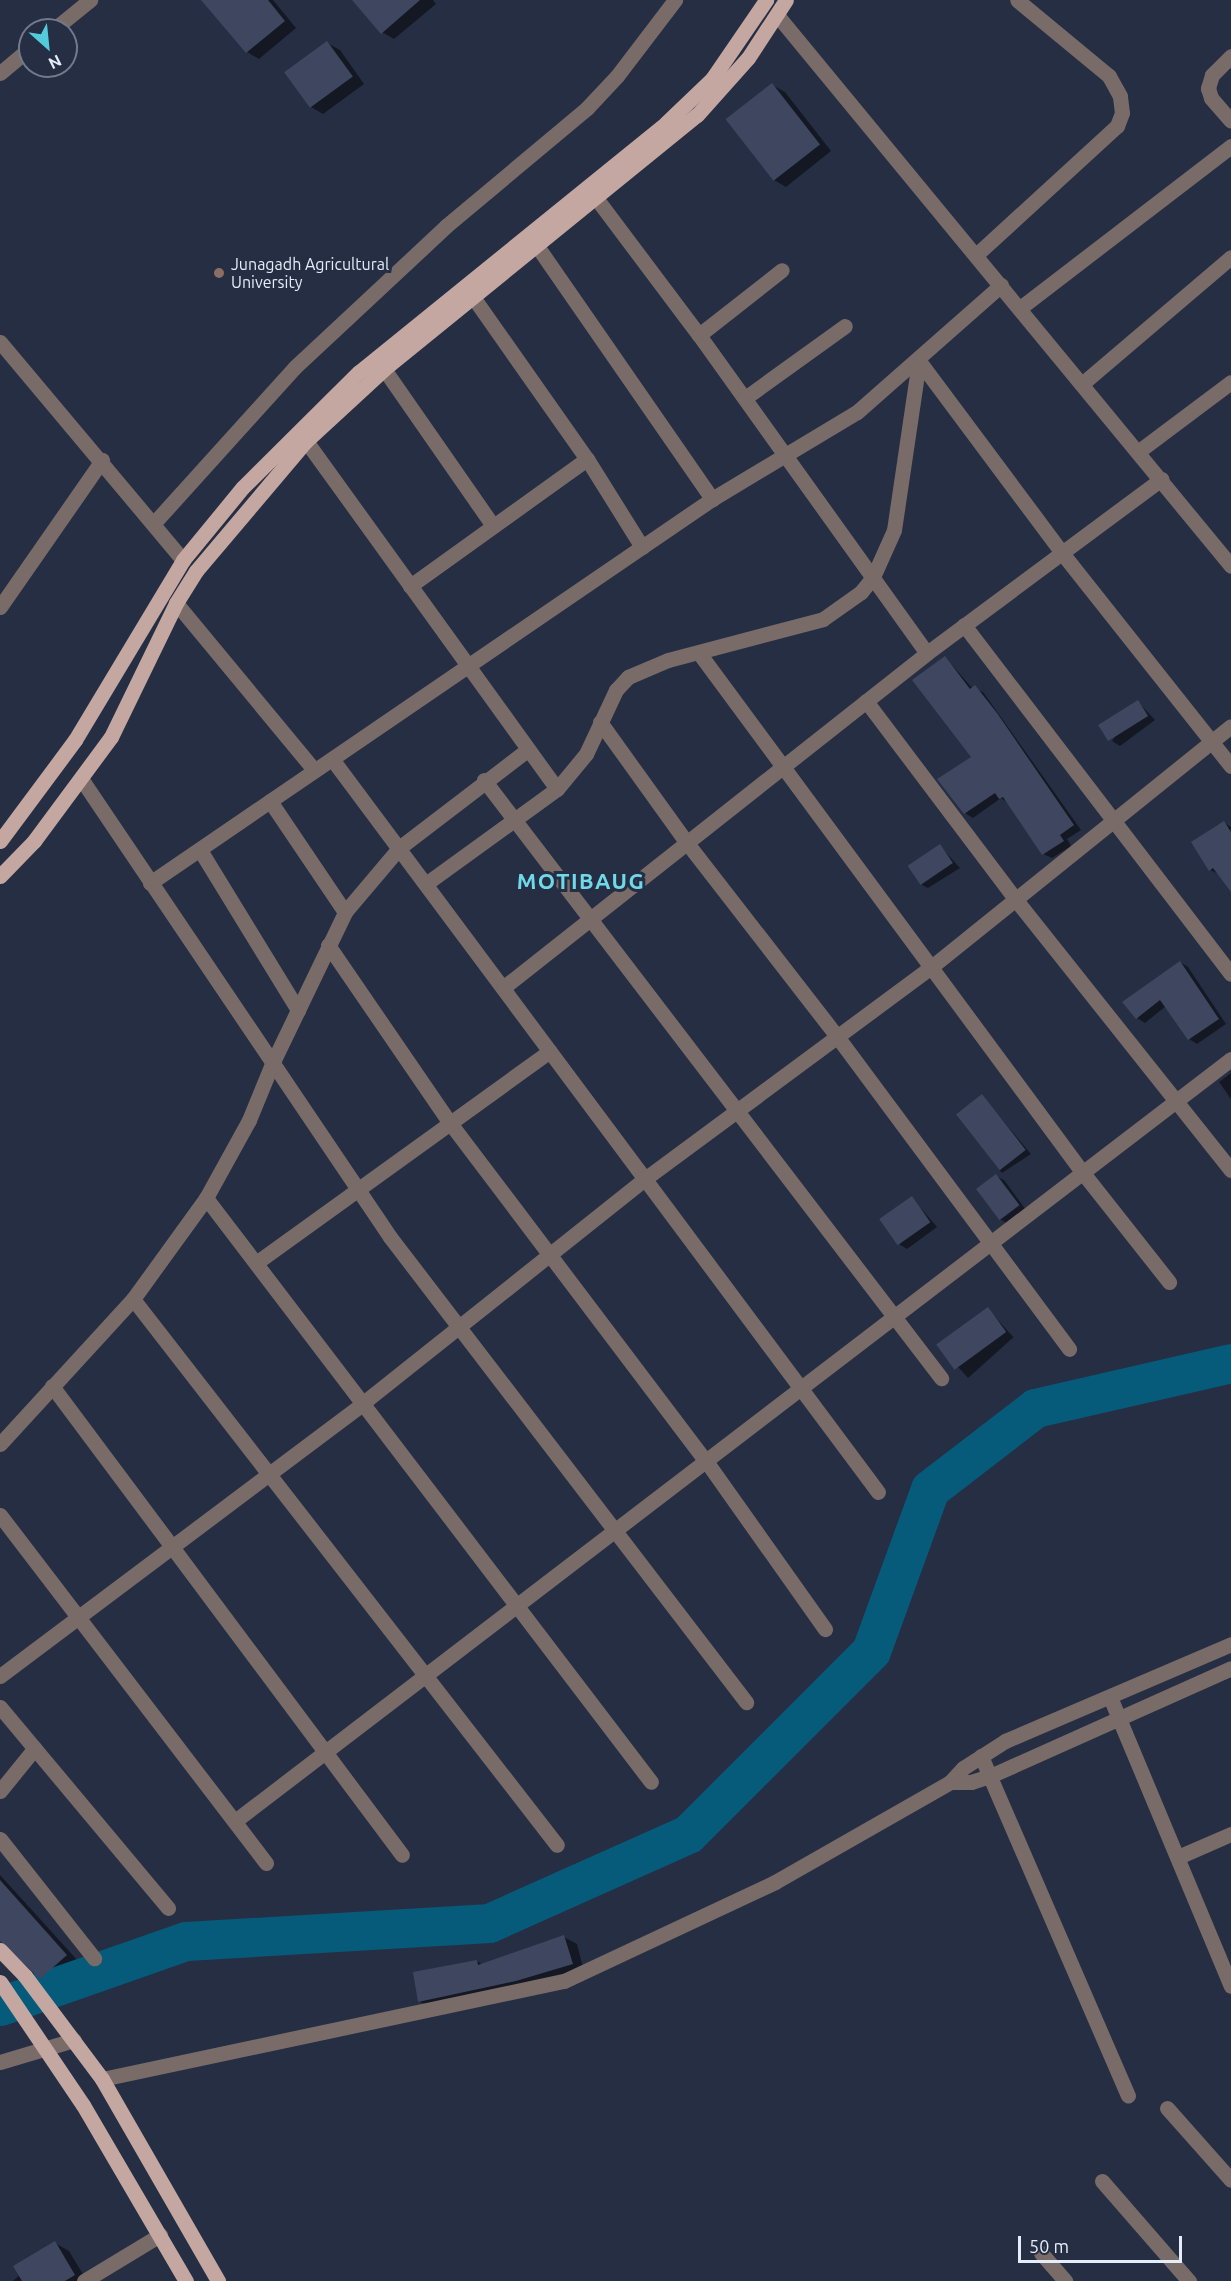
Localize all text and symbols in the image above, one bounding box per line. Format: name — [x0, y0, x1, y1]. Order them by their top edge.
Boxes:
north arrow — [18, 18, 78, 78]
text: N — [46, 52, 65, 73]
place label: Junagadh Agricultural University — [231, 254, 389, 292]
marker: Junagadh Agricultural University — [212, 266, 226, 280]
district label: MOTIBAUG — [517, 868, 645, 894]
scale bar — [1021, 2224, 1184, 2262]
text: 50 m — [1029, 2236, 1069, 2256]

